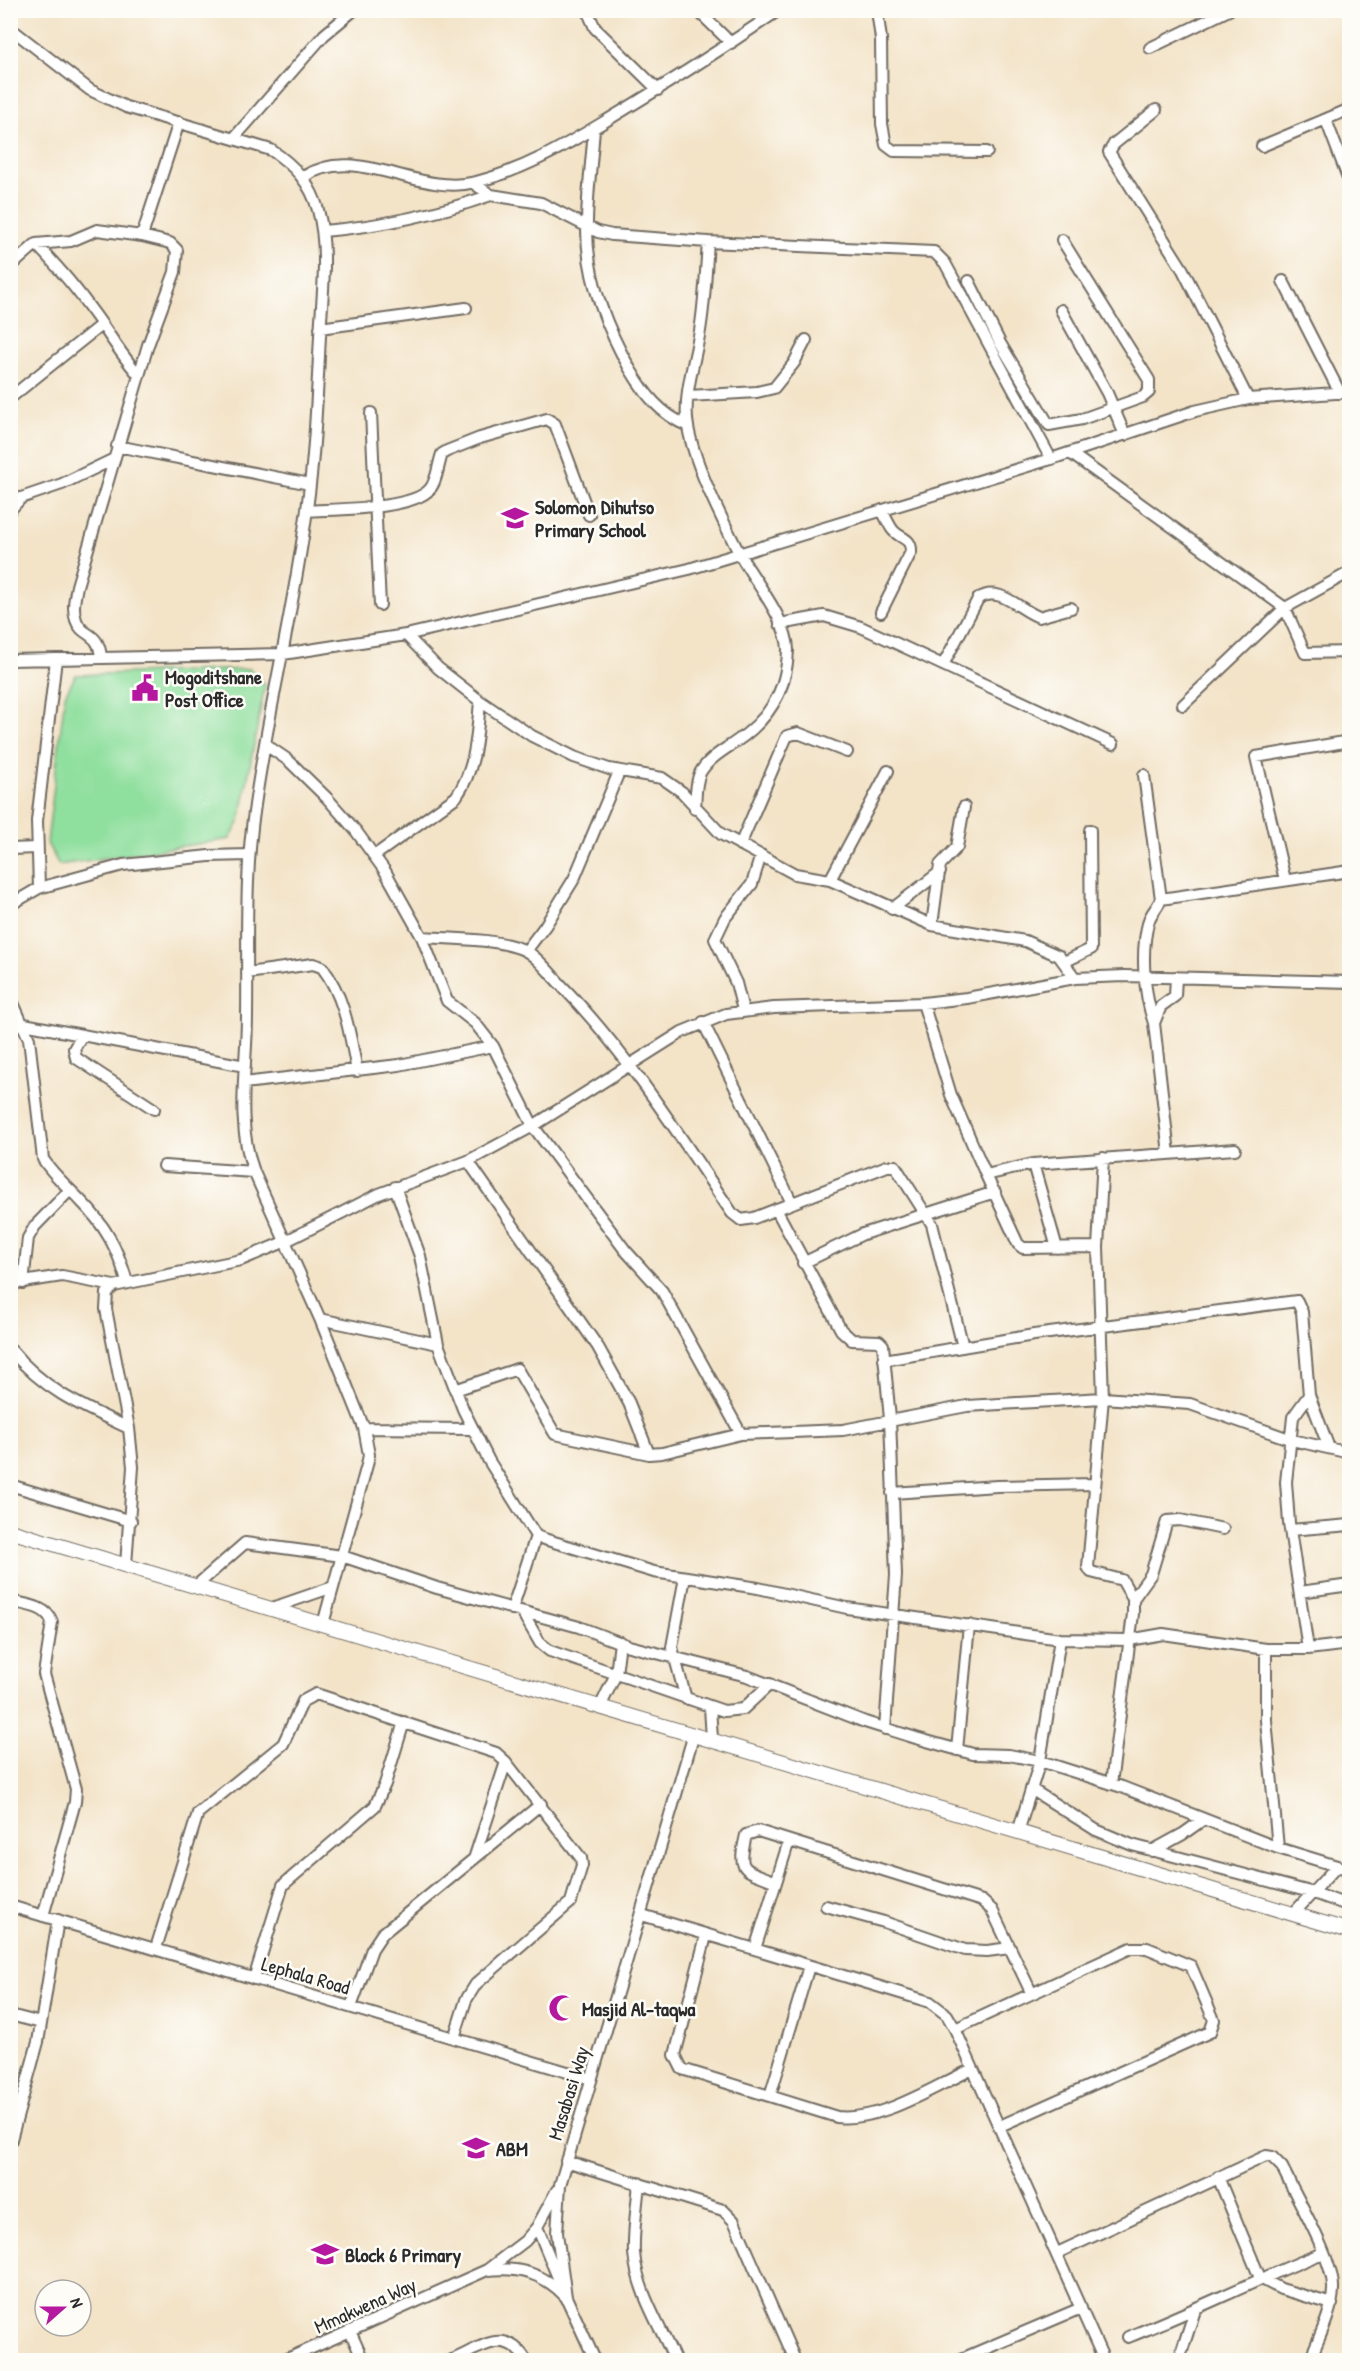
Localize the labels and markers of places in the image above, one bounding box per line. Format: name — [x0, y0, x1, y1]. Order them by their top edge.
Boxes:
place label: Solomon Dihutso Primary School — [535, 493, 654, 544]
school or university icon: Solomon Dihutso Primary School — [500, 503, 530, 533]
place label: Mogoditshane Post Office — [165, 663, 262, 713]
public building icon: Mogoditshane Post Office — [130, 673, 160, 703]
mosque icon: Masjid Al-taqwa — [547, 1993, 577, 2023]
place label: Masjid Al-taqwa — [582, 1995, 695, 2023]
school or university icon: ABM — [461, 2133, 491, 2163]
place label: ABM — [496, 2135, 528, 2162]
school or university icon: Block 6 Primary — [310, 2239, 340, 2269]
place label: Block 6 Primary — [345, 2241, 462, 2269]

